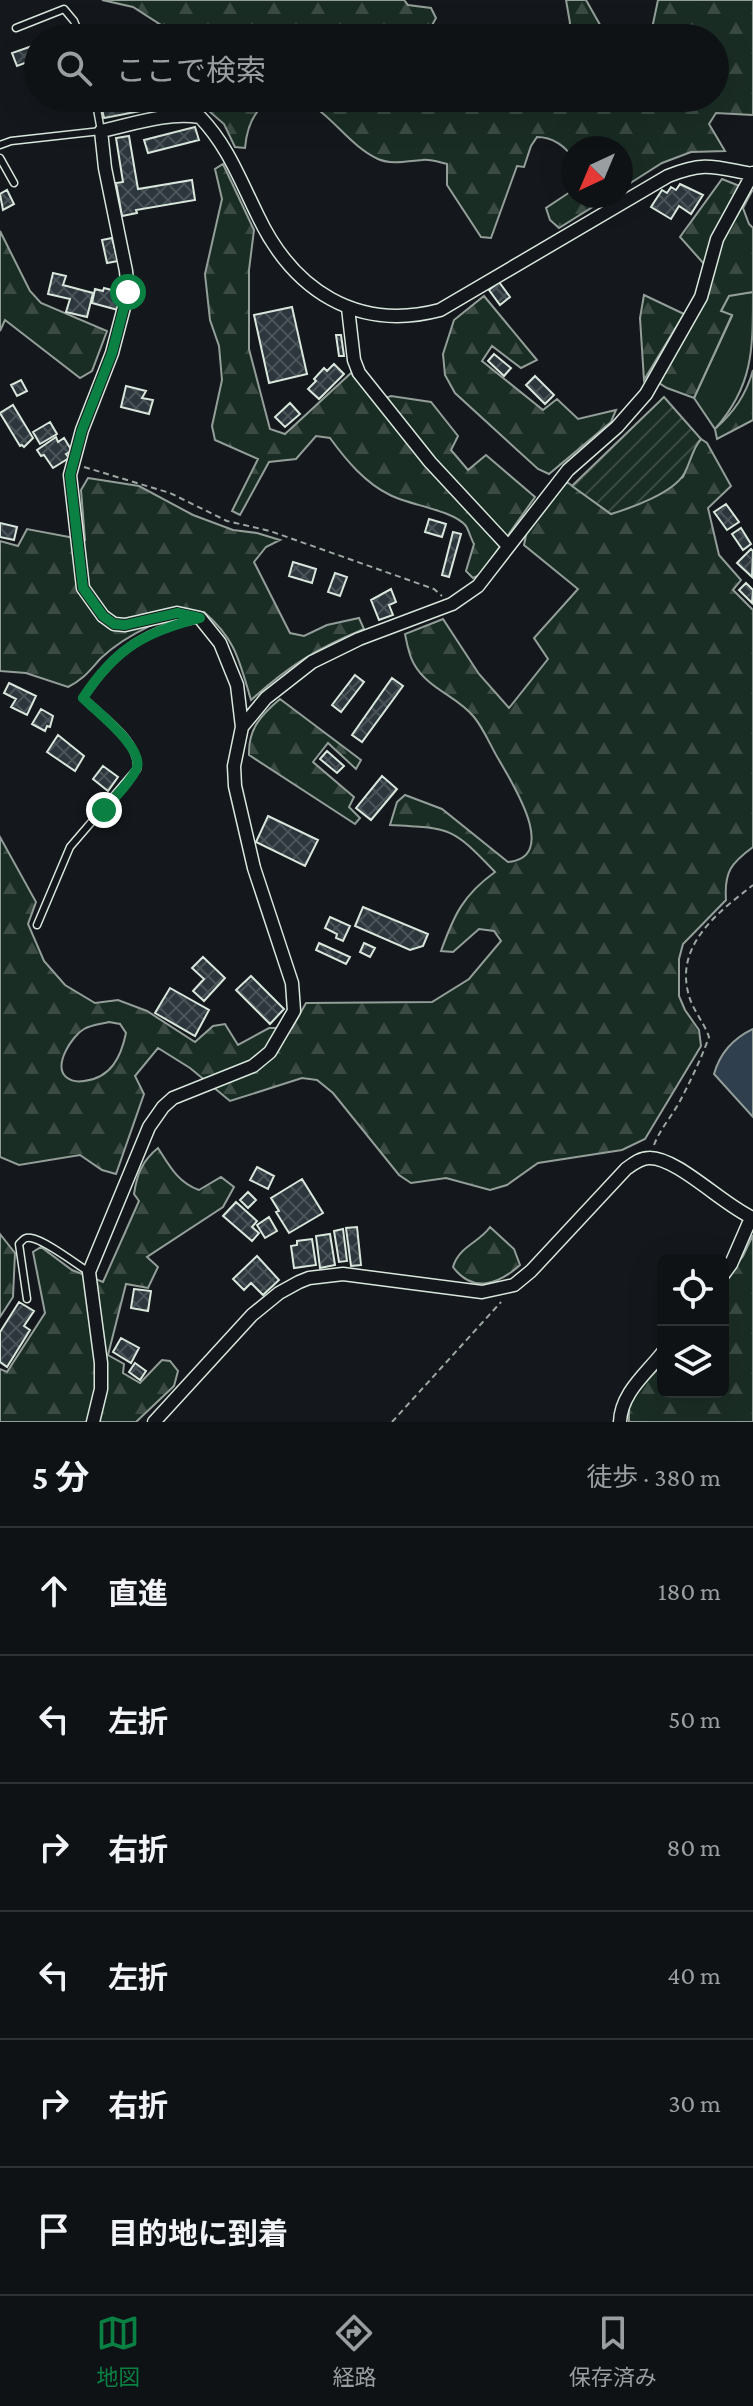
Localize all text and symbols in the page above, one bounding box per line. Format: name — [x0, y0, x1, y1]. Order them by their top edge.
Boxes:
search box — [24, 24, 729, 112]
icon: search — [52, 46, 96, 90]
text: ここで検索 — [116, 54, 266, 87]
north arrow — [561, 136, 633, 208]
route start — [110, 274, 146, 310]
route end — [86, 792, 122, 828]
map controls — [657, 1254, 729, 1398]
button: locate — [657, 1254, 729, 1326]
button: layers — [657, 1326, 729, 1398]
text: 5 分 — [32, 1459, 89, 1496]
text: 徒歩 · 380 m — [586, 1463, 721, 1492]
icon: ahead — [32, 1569, 76, 1613]
text: 直進 — [108, 1577, 168, 1610]
text: 180 m — [658, 1577, 721, 1606]
icon: left — [32, 1697, 76, 1741]
text: 左折 — [108, 1705, 168, 1738]
text: 50 m — [668, 1705, 721, 1734]
icon: right — [32, 1825, 76, 1869]
text: 右折 — [108, 1833, 168, 1866]
text: 80 m — [667, 1833, 721, 1862]
icon: left — [32, 1953, 76, 1997]
text: 左折 — [108, 1961, 168, 1994]
text: 40 m — [667, 1961, 721, 1990]
icon: right — [32, 2081, 76, 2125]
text: 右折 — [108, 2089, 168, 2122]
text: 30 m — [668, 2089, 721, 2118]
icon: arrive — [32, 2209, 76, 2253]
text: 目的地に到着 — [108, 2217, 288, 2250]
tab: 地図 — [96, 2311, 140, 2391]
tab: 経路 — [332, 2311, 377, 2391]
tab: 保存済み — [569, 2311, 657, 2391]

